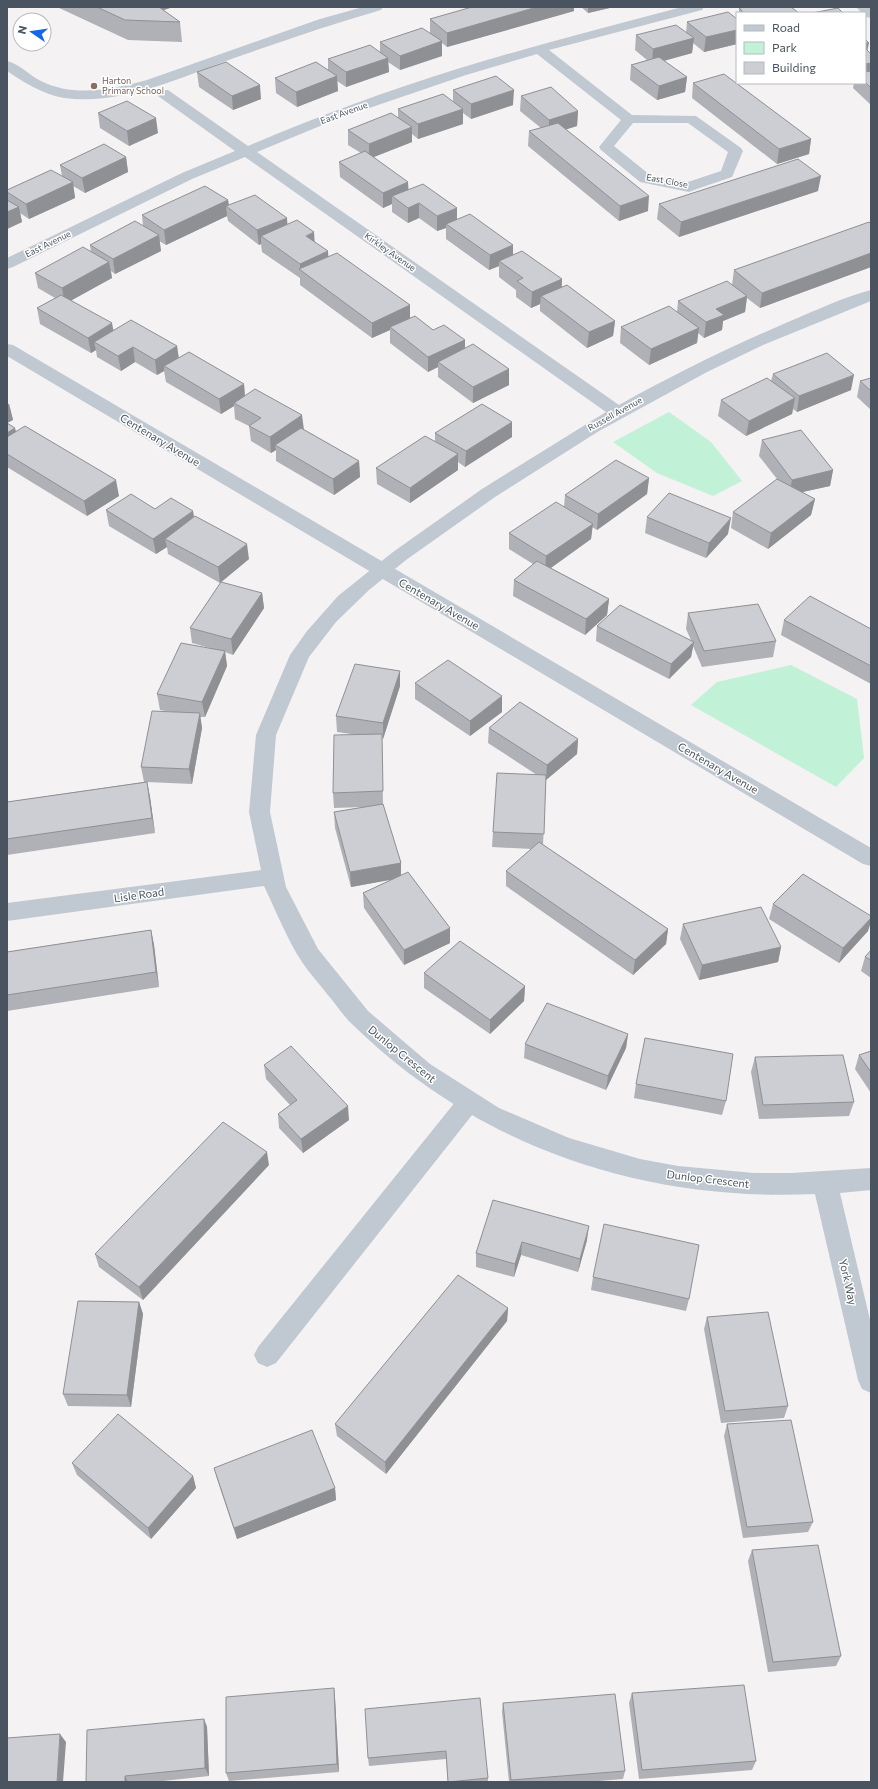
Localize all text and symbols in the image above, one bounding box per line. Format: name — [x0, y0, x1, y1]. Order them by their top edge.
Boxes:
north arrow — [12, 12, 52, 52]
legend — [736, 12, 866, 84]
text: Road — [772, 20, 800, 34]
text: N — [15, 24, 29, 35]
text: Park — [772, 40, 798, 54]
text: Building — [772, 60, 816, 74]
place label: Harton Primary School — [102, 75, 164, 96]
marker: Harton Primary School — [89, 81, 99, 91]
street label: East Avenue — [319, 99, 369, 126]
street label: East Close — [645, 171, 689, 190]
street label: East Avenue — [23, 228, 73, 259]
street label: Kirkley Avenue — [362, 230, 418, 273]
street label: Russell Avenue — [586, 394, 644, 433]
street label: Centenary Avenue — [118, 411, 203, 469]
street label: Centenary Avenue — [397, 575, 482, 632]
street label: Centenary Avenue — [676, 739, 761, 796]
street label: Lisle Road — [113, 885, 165, 904]
street label: Dunlop Crescent — [366, 1022, 439, 1085]
street label: Dunlop Crescent — [666, 1167, 751, 1190]
street label: York Way — [837, 1257, 860, 1307]

